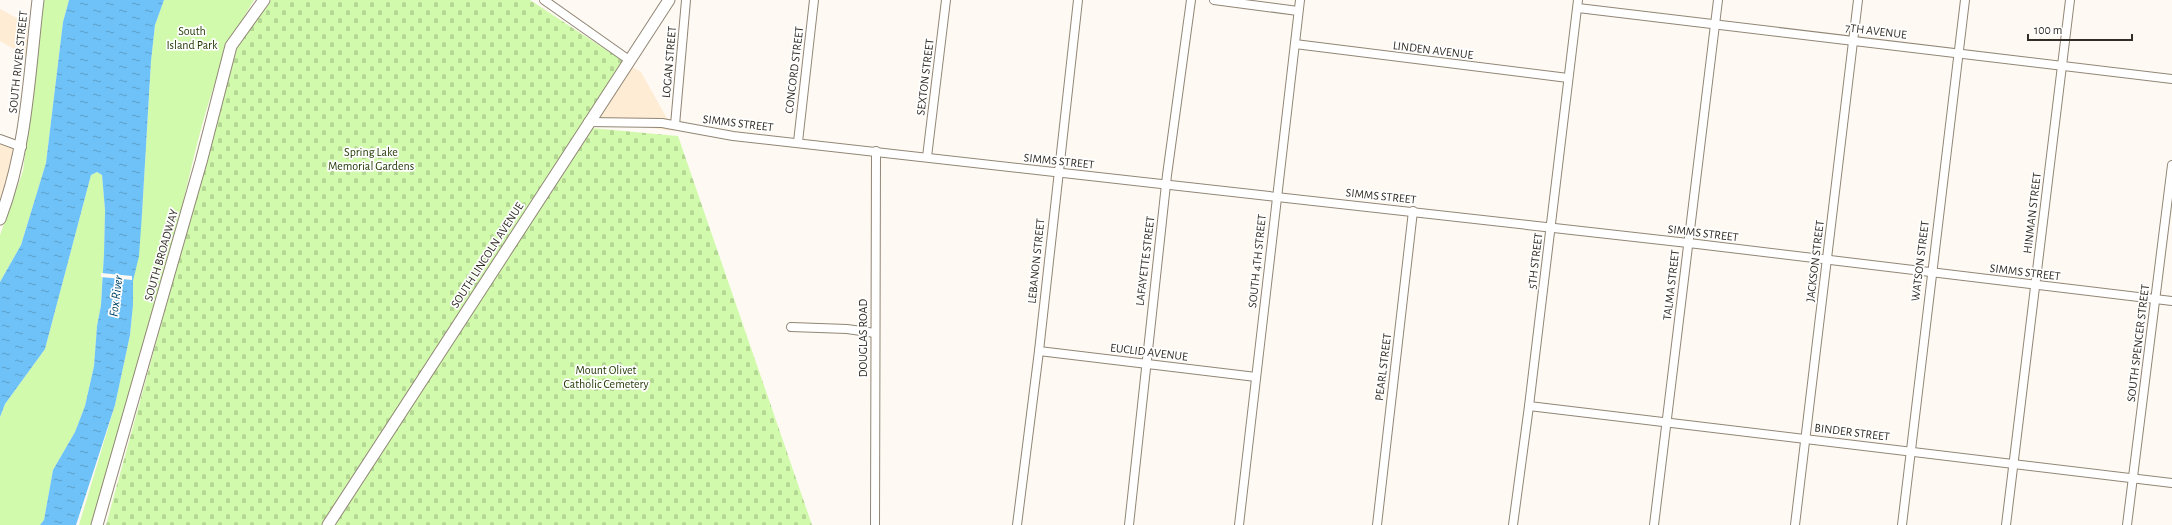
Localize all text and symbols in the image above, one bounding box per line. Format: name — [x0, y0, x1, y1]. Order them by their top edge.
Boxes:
street label: SOUTH RIVER STREET — [7, 10, 29, 114]
scale bar — [2028, 16, 2132, 42]
street label: 7TH AVENUE — [1845, 21, 1908, 41]
text: 100 m — [2034, 24, 2062, 36]
park label: South Island Park — [167, 25, 218, 51]
street label: LOGAN STREET — [660, 26, 678, 98]
street label: CONCORD STREET — [783, 26, 805, 114]
street label: SEXTON STREET — [914, 38, 936, 116]
street label: LINDEN AVENUE — [1392, 39, 1474, 61]
street label: SIMMS STREET — [702, 113, 774, 133]
park label: Spring Lake Memorial Gardens — [328, 146, 414, 172]
street label: SIMMS STREET — [1023, 151, 1095, 171]
street label: HINMAN STREET — [2021, 172, 2043, 254]
street label: SIMMS STREET — [1345, 186, 1417, 206]
street label: SOUTH LINCOLN AVENUE — [449, 200, 526, 310]
street label: SOUTH BROADWAY — [142, 207, 180, 302]
street label: SOUTH 4TH STREET — [1246, 213, 1268, 308]
street label: LAFAYETTE STREET — [1134, 215, 1156, 307]
street label: LEBANON STREET — [1026, 218, 1046, 304]
street label: JACKSON STREET — [1804, 219, 1826, 303]
street label: WATSON STREET — [1909, 220, 1931, 302]
street label: SIMMS STREET — [1667, 223, 1739, 243]
street label: 5TH STREET — [1526, 232, 1544, 290]
street label: TALMA STREET — [1661, 249, 1681, 321]
street label: SIMMS STREET — [1989, 262, 2061, 282]
water label: Fox River — [107, 274, 126, 318]
street label: SOUTH SPENCER STREET — [2125, 283, 2151, 403]
street label: DOUGLAS ROAD — [857, 299, 869, 377]
street label: PEARL STREET — [1373, 332, 1393, 402]
street label: EUCLID AVENUE — [1109, 341, 1189, 363]
park label: Mount Olivet Catholic Cemetery — [563, 364, 649, 391]
street label: BINDER STREET — [1814, 421, 1890, 443]

